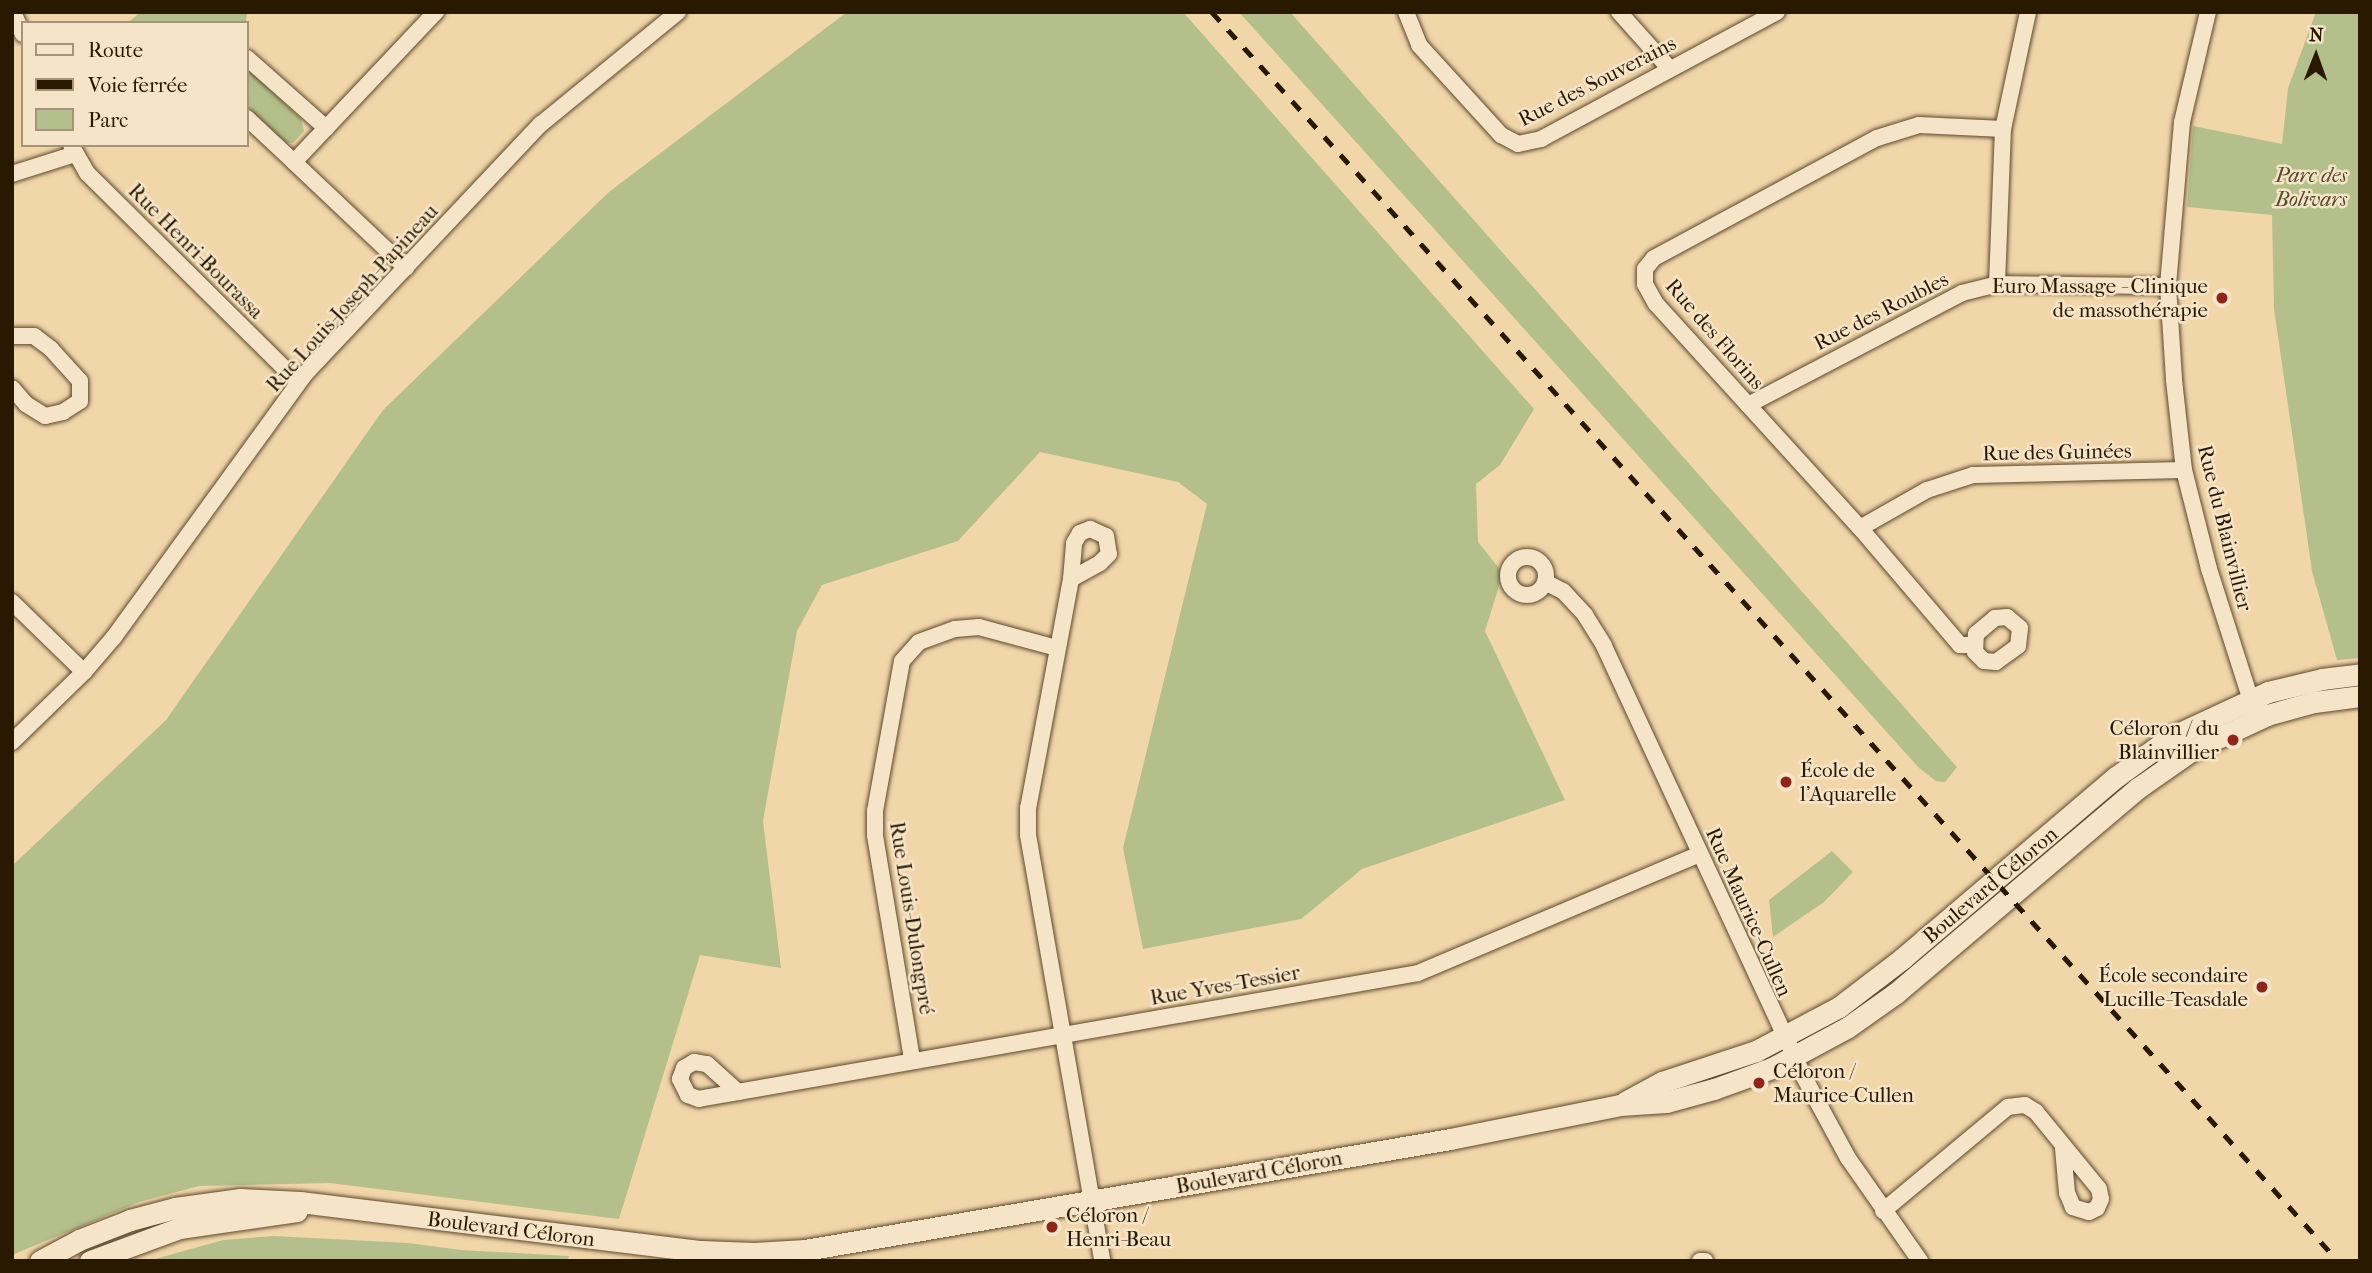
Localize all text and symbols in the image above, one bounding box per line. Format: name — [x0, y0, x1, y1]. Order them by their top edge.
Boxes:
legend — [21, 21, 248, 147]
north arrow — [2281, 21, 2351, 91]
text: N — [2309, 24, 2324, 46]
street label: Rue des Souverains — [1514, 30, 1680, 132]
text: Route — [88, 38, 143, 62]
text: Voie ferrée — [88, 73, 187, 97]
text: Parc — [88, 108, 128, 132]
park label: Parc des Bolivars — [2275, 162, 2347, 212]
street label: Rue Henri-Bourassa — [123, 178, 269, 324]
street label: Rue Louis-Joseph-Papineau — [261, 199, 443, 397]
street label: Rue des Roubles — [1810, 266, 1952, 356]
place label: Euro Massage - Clinique de massothérapie — [1992, 273, 2208, 323]
street label: Rue des Florins — [1660, 274, 1770, 394]
marker: Euro Massage - Clinique de massothérapie — [2214, 290, 2230, 306]
street label: Rue des Guinées — [1982, 438, 2132, 466]
street label: Rue du Blainvillier — [2192, 442, 2258, 614]
place label: Céloron / du Blainvillier — [2110, 715, 2219, 765]
marker: Céloron / du Blainvillier — [2225, 732, 2241, 748]
place label: École de l'Aquarelle — [1800, 757, 1896, 807]
marker: École de l'Aquarelle — [1778, 774, 1794, 790]
street label: Rue Louis-Dulongpré — [884, 820, 940, 1016]
street label: Boulevard Céloron — [1917, 821, 2063, 949]
street label: Rue Maurice-Cullen — [1700, 824, 1798, 1000]
street label: Rue Yves-Tessier — [1148, 959, 1302, 1011]
place label: École secondaire Lucille-Teasdale — [2098, 962, 2248, 1012]
marker: École secondaire Lucille-Teasdale — [2254, 979, 2270, 995]
place label: Céloron / Maurice-Cullen — [1773, 1058, 1914, 1108]
marker: Céloron / Maurice-Cullen — [1751, 1075, 1767, 1091]
street label: Boulevard Céloron — [1174, 1145, 1344, 1199]
place label: Céloron / Henri-Beau — [1066, 1202, 1171, 1252]
street label: Boulevard Céloron — [426, 1206, 596, 1252]
marker: Céloron / Henri-Beau — [1044, 1219, 1060, 1235]

